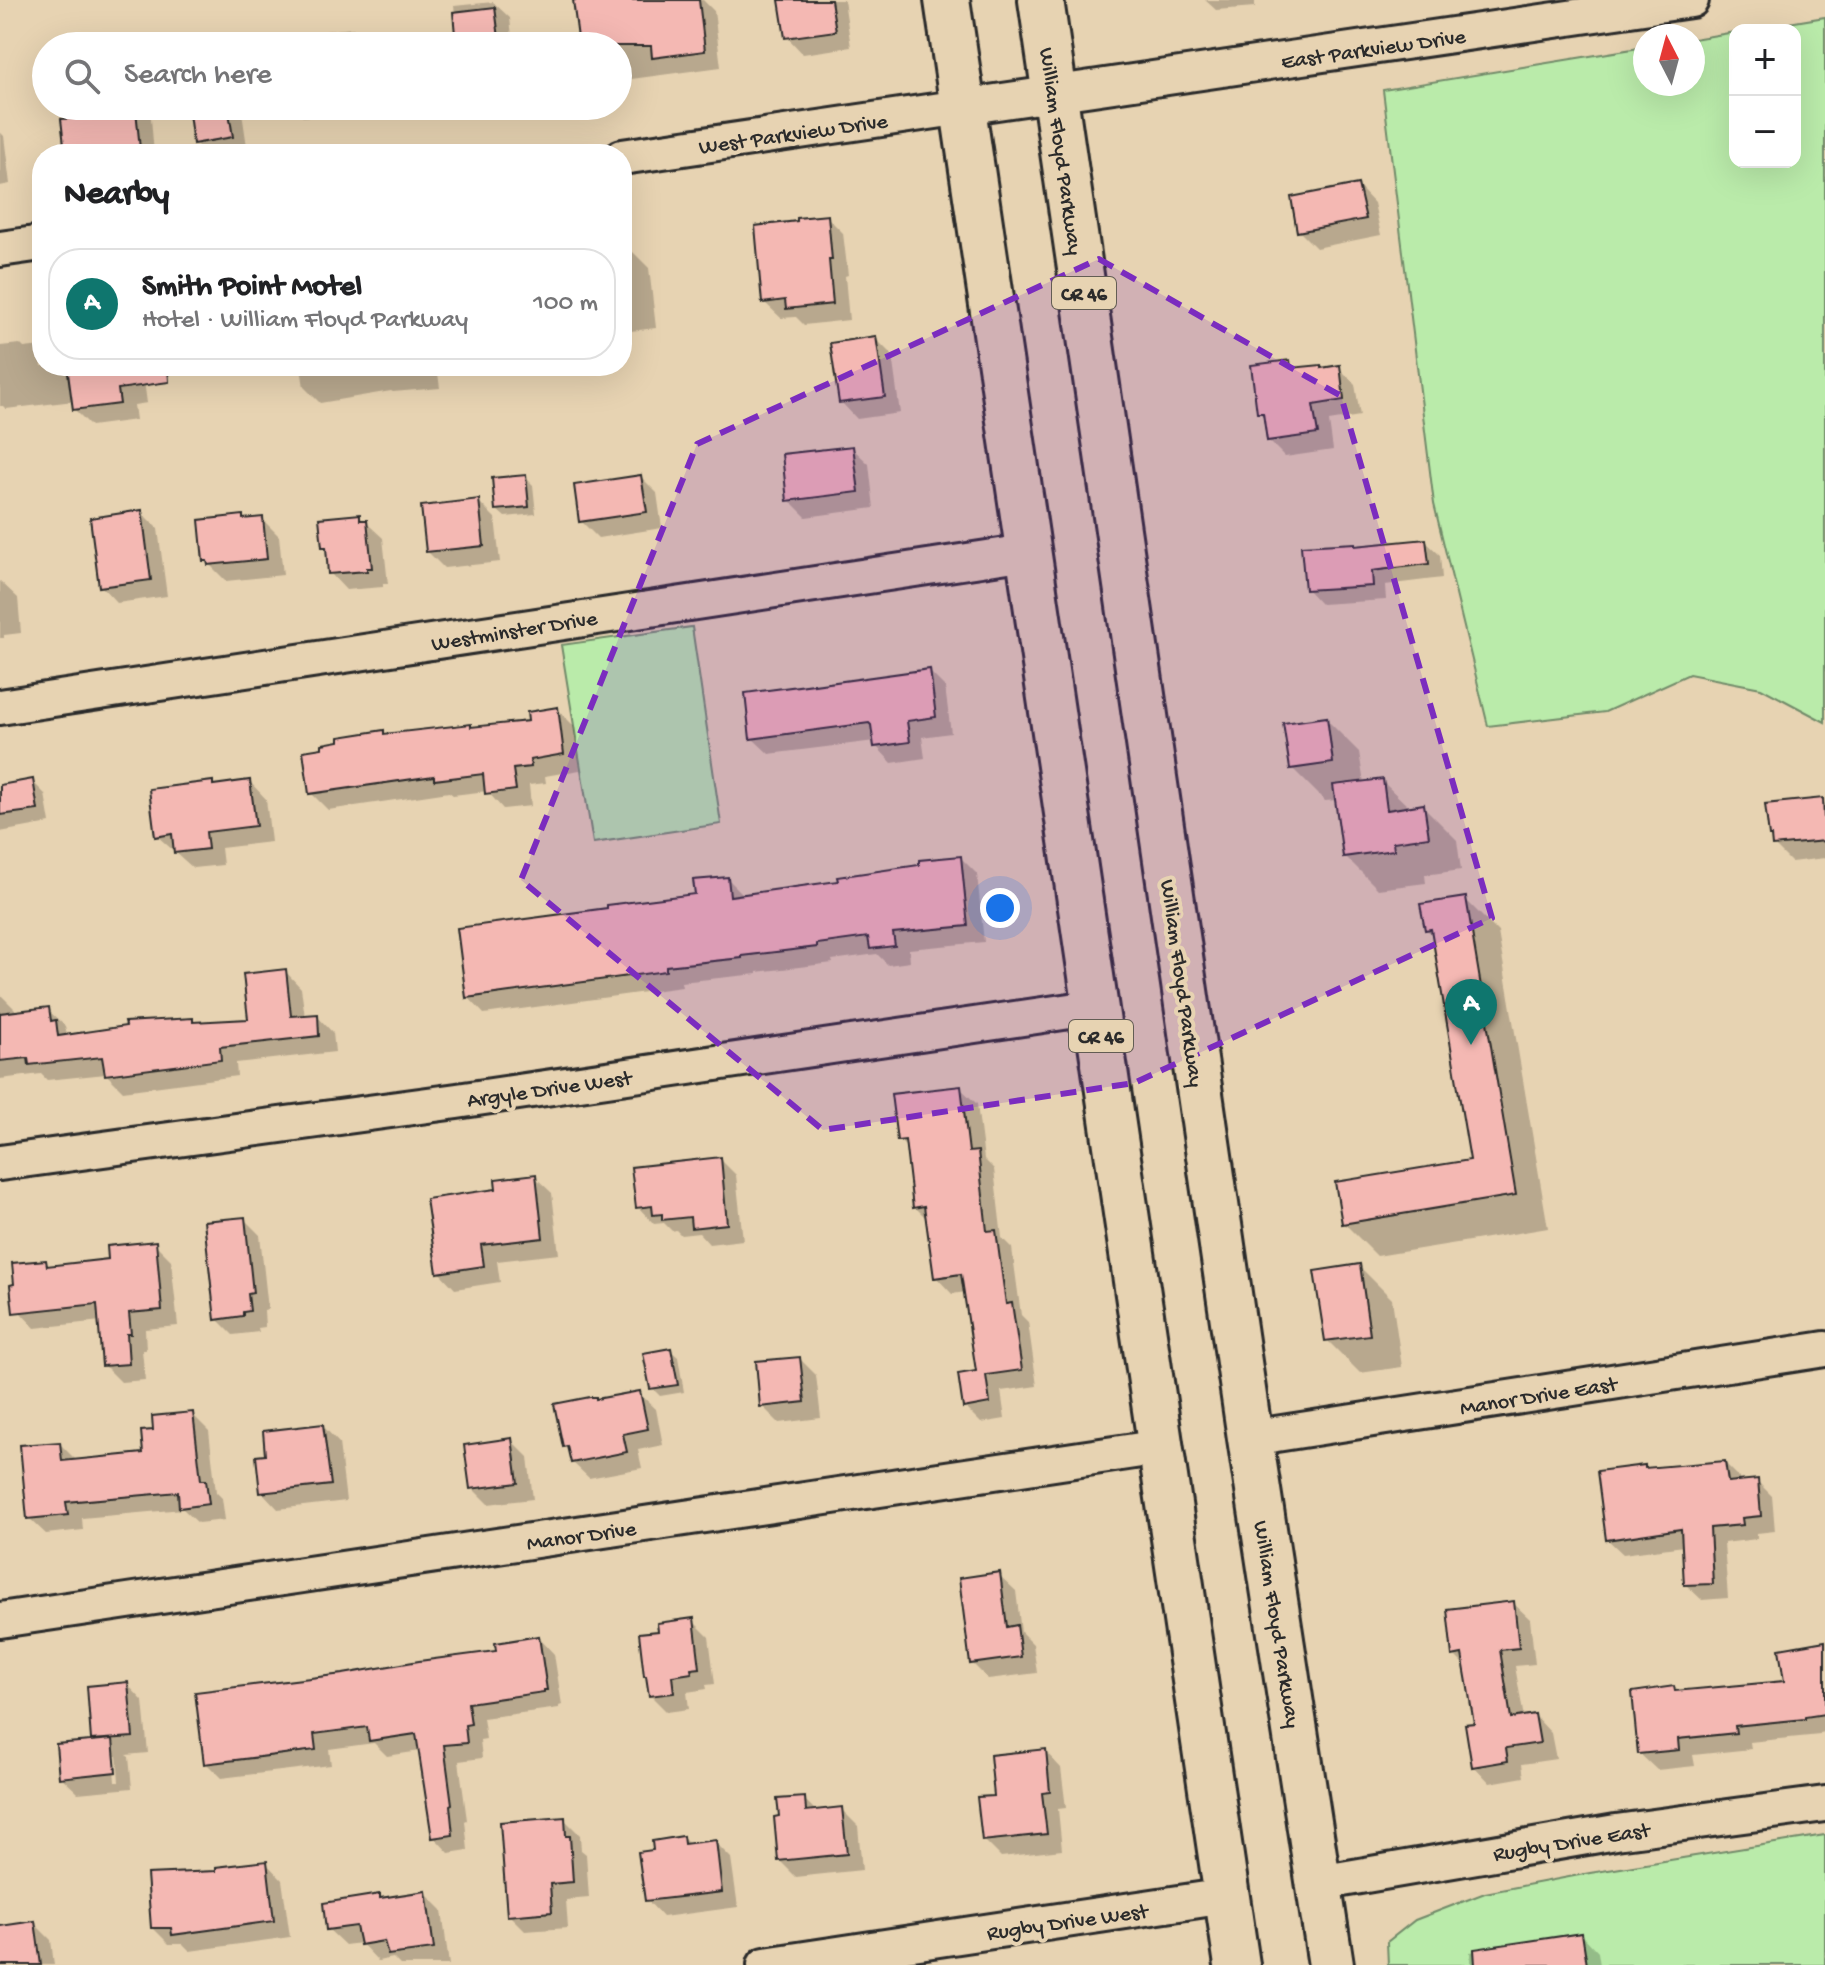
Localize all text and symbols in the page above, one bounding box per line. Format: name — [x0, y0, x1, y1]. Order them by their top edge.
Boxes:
north arrow — [1633, 24, 1705, 96]
map controls — [1729, 24, 1801, 168]
button: + — [1729, 24, 1801, 96]
street label: East Parkview Drive — [1280, 25, 1468, 77]
search box — [32, 32, 632, 120]
street label: William Floyd Parkway — [1032, 46, 1087, 257]
icon: search — [60, 54, 104, 98]
text: Search here — [124, 59, 272, 94]
button: − — [1729, 96, 1801, 168]
street label: West Parkview Drive — [698, 110, 890, 162]
text: Nearby — [64, 176, 169, 216]
text: Smith Point Motel — [142, 271, 362, 306]
road number: CR 46 — [1052, 277, 1116, 309]
text: A — [84, 289, 100, 320]
text: 100 m — [533, 289, 598, 320]
text: Hotel · William Floyd Parkway — [142, 306, 468, 337]
street label: Westminster Drive — [430, 607, 600, 659]
street label: William Floyd Parkway — [1153, 878, 1208, 1089]
your location — [980, 888, 1020, 928]
pin: A — [1445, 979, 1497, 1045]
road number: CR 46 — [1069, 1020, 1133, 1052]
street label: Argyle Drive West — [466, 1066, 635, 1115]
street label: Manor Drive East — [1458, 1372, 1621, 1423]
street label: Manor Drive — [525, 1517, 639, 1559]
street label: William Floyd Parkway — [1246, 1519, 1304, 1730]
street label: Rugby Drive East — [1491, 1818, 1654, 1869]
street label: Rugby Drive West — [985, 1900, 1152, 1948]

